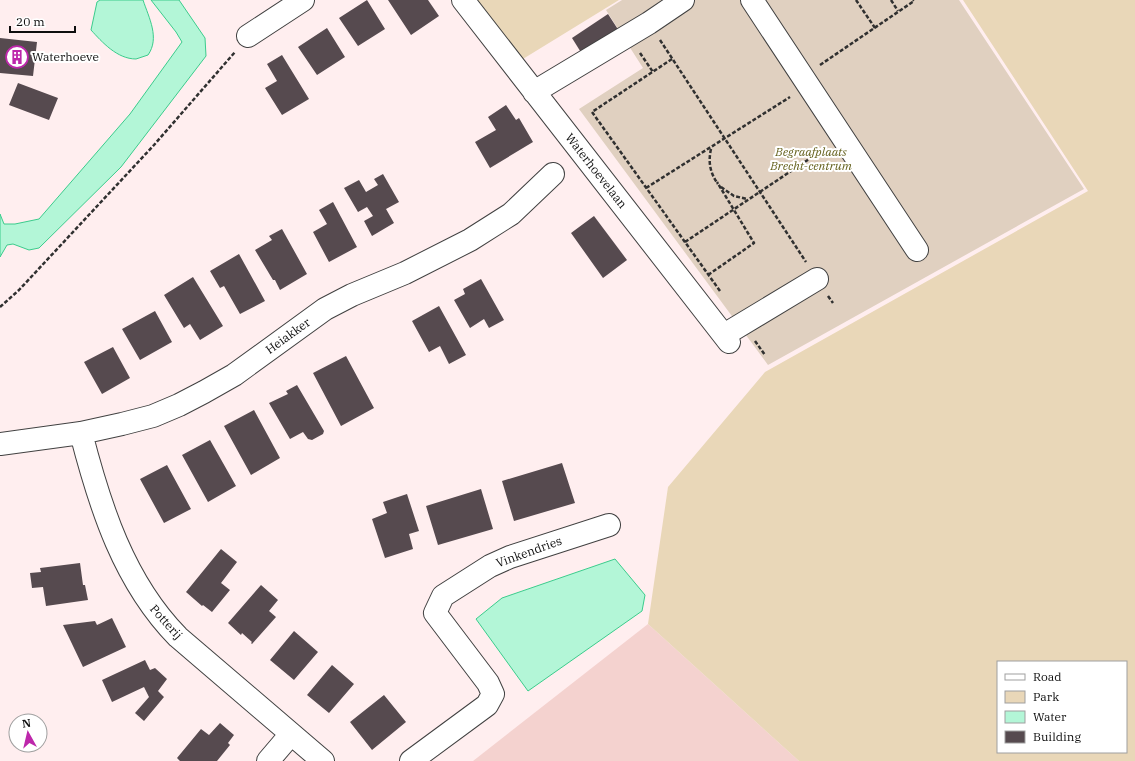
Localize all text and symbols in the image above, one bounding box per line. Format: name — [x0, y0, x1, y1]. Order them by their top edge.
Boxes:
scale bar — [10, 8, 75, 34]
text: 20 m — [16, 14, 45, 29]
building icon: Waterhoeve — [4, 44, 30, 70]
place label: Waterhoeve — [32, 49, 99, 64]
street label: Waterhoevelaan — [562, 130, 631, 212]
park label: Begraafplaats Brecht-centrum — [769, 144, 852, 173]
street label: Heiakker — [262, 314, 314, 357]
street label: Vinkendries — [494, 533, 564, 570]
street label: Potterij — [147, 601, 186, 642]
legend — [997, 661, 1127, 753]
text: Road — [1033, 669, 1062, 684]
text: Park — [1033, 689, 1059, 704]
text: Water — [1033, 709, 1067, 724]
north arrow — [8, 713, 48, 753]
text: N — [21, 716, 32, 731]
text: Building — [1033, 729, 1081, 744]

